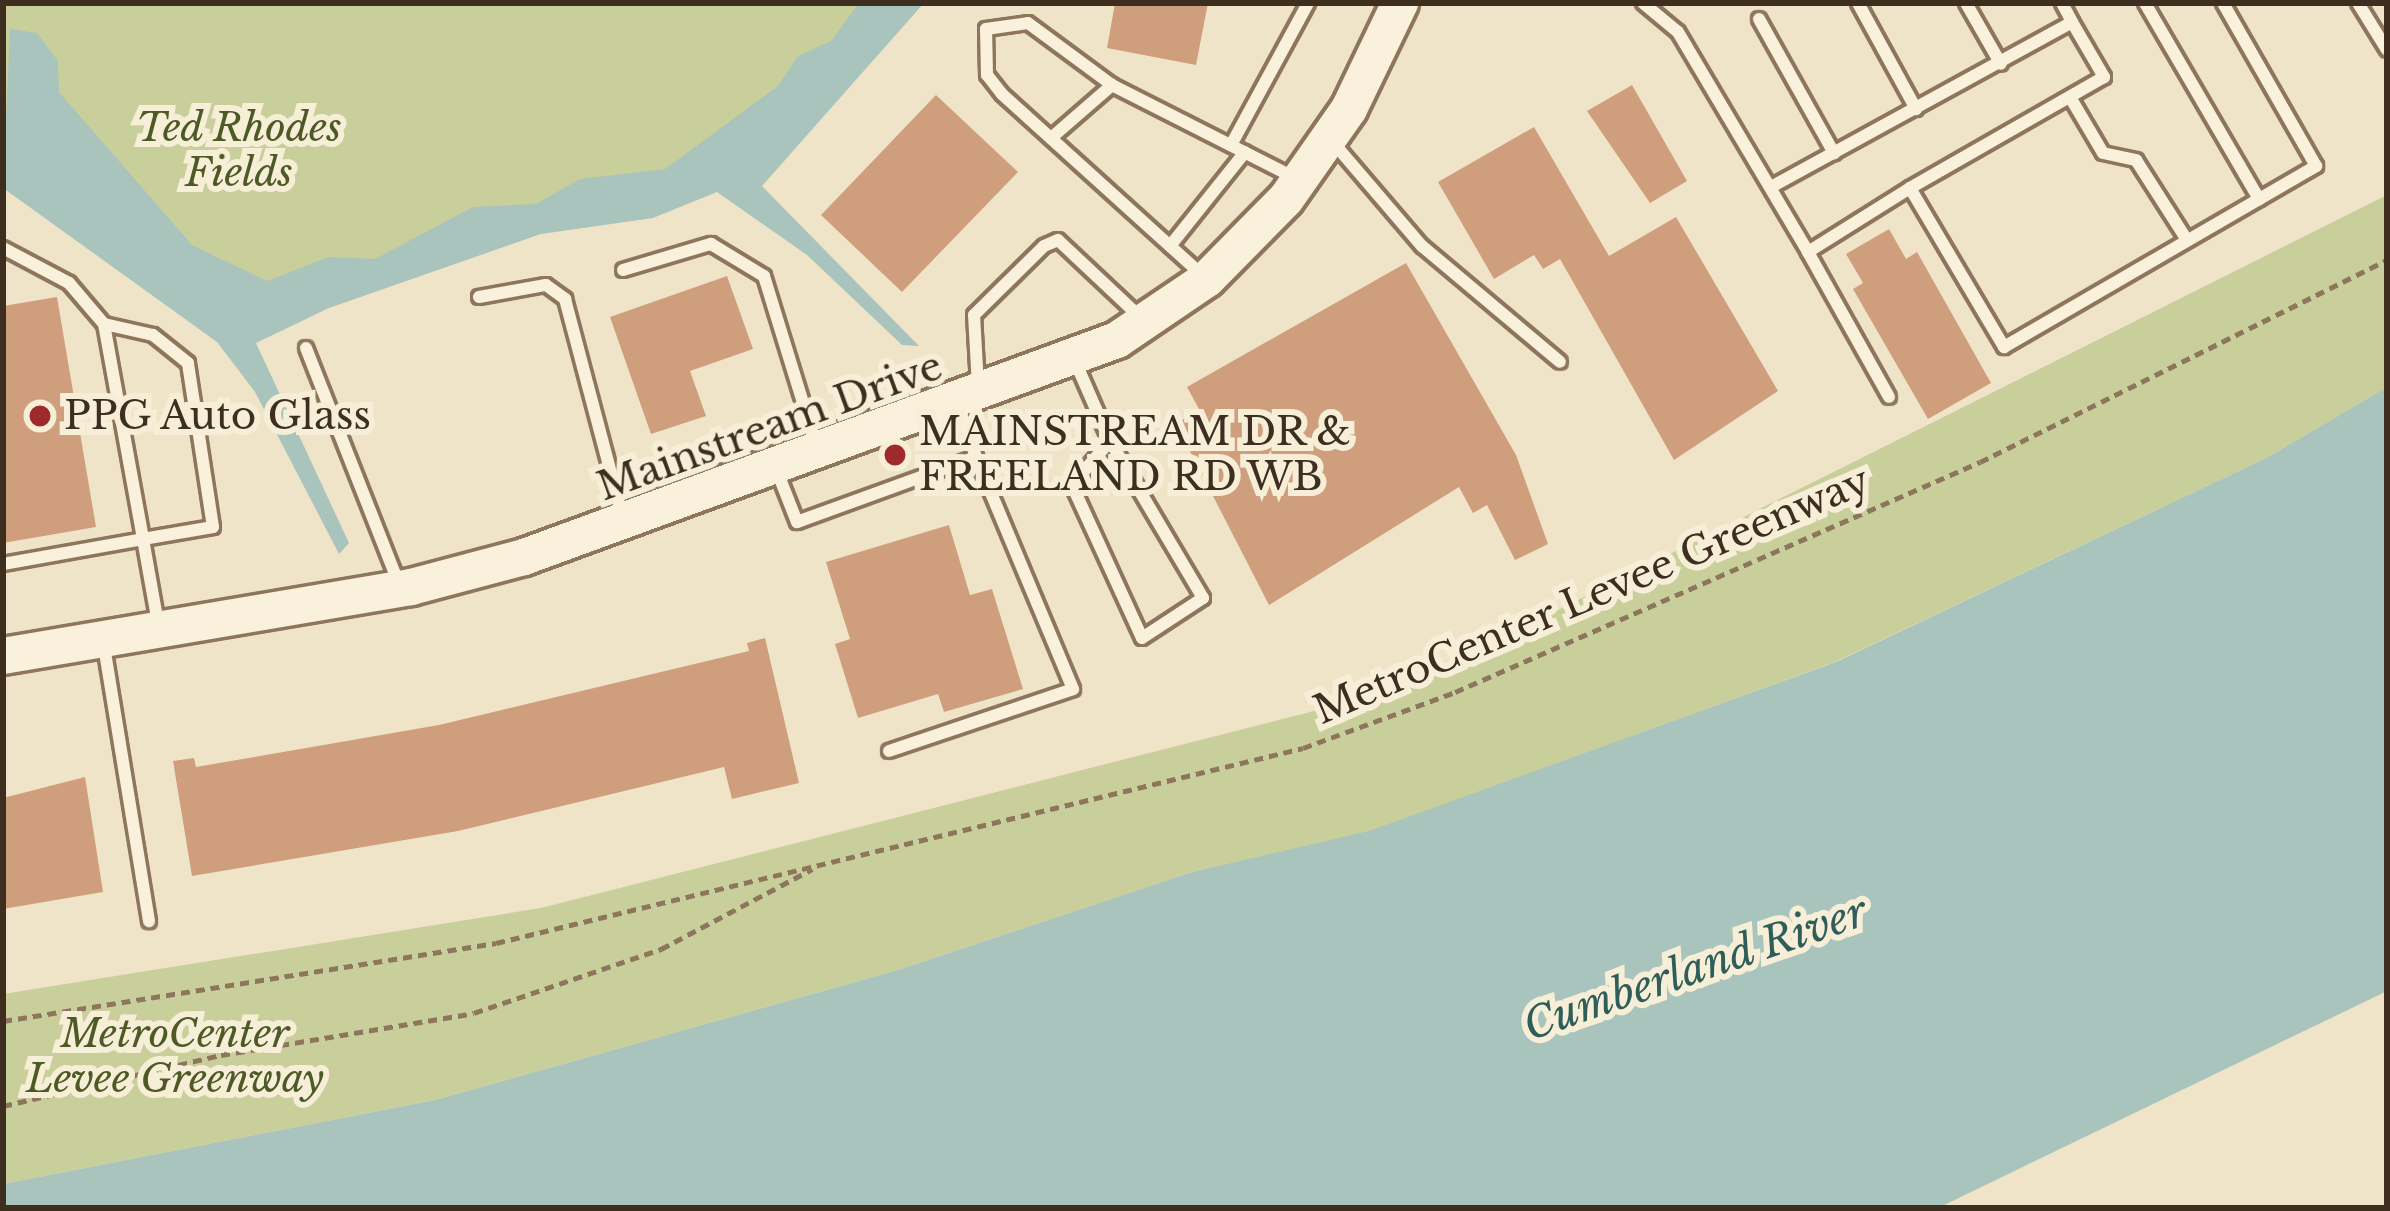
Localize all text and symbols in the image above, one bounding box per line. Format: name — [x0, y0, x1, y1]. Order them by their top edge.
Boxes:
park label: Ted Rhodes Fields — [136, 106, 342, 197]
street label: Mainstream Drive — [591, 343, 949, 511]
place label: PPG Auto Glass — [64, 393, 374, 439]
marker: PPG Auto Glass — [27, 403, 53, 429]
place label: MAINSTREAM DR & FREELAND RD WB — [919, 410, 1352, 501]
marker: MAINSTREAM DR & FREELAND RD WB — [882, 442, 908, 468]
street label: MetroCenter Levee Greenway — [1307, 457, 1877, 735]
water label: Cumberland River — [1516, 885, 1874, 1051]
park label: MetroCenter Levee Greenway — [26, 1012, 324, 1103]

